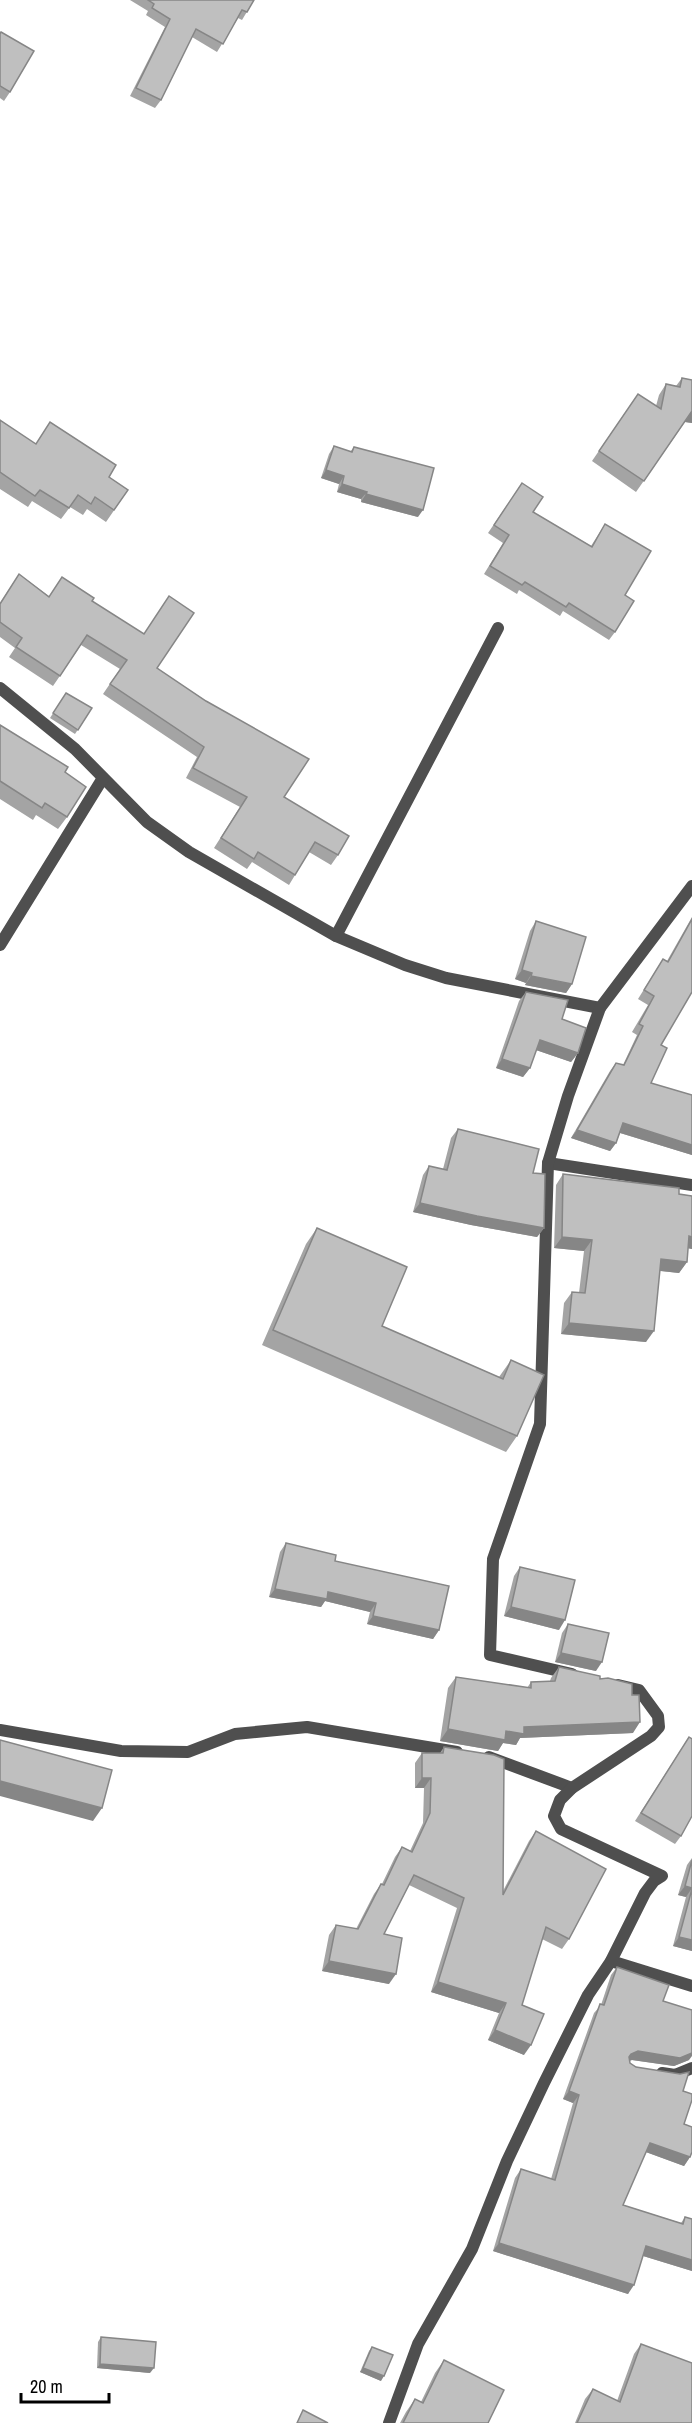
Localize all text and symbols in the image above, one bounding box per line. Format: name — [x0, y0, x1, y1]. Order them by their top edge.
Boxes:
scale bar — [21, 2366, 110, 2404]
text: 20 m — [30, 2374, 63, 2399]

